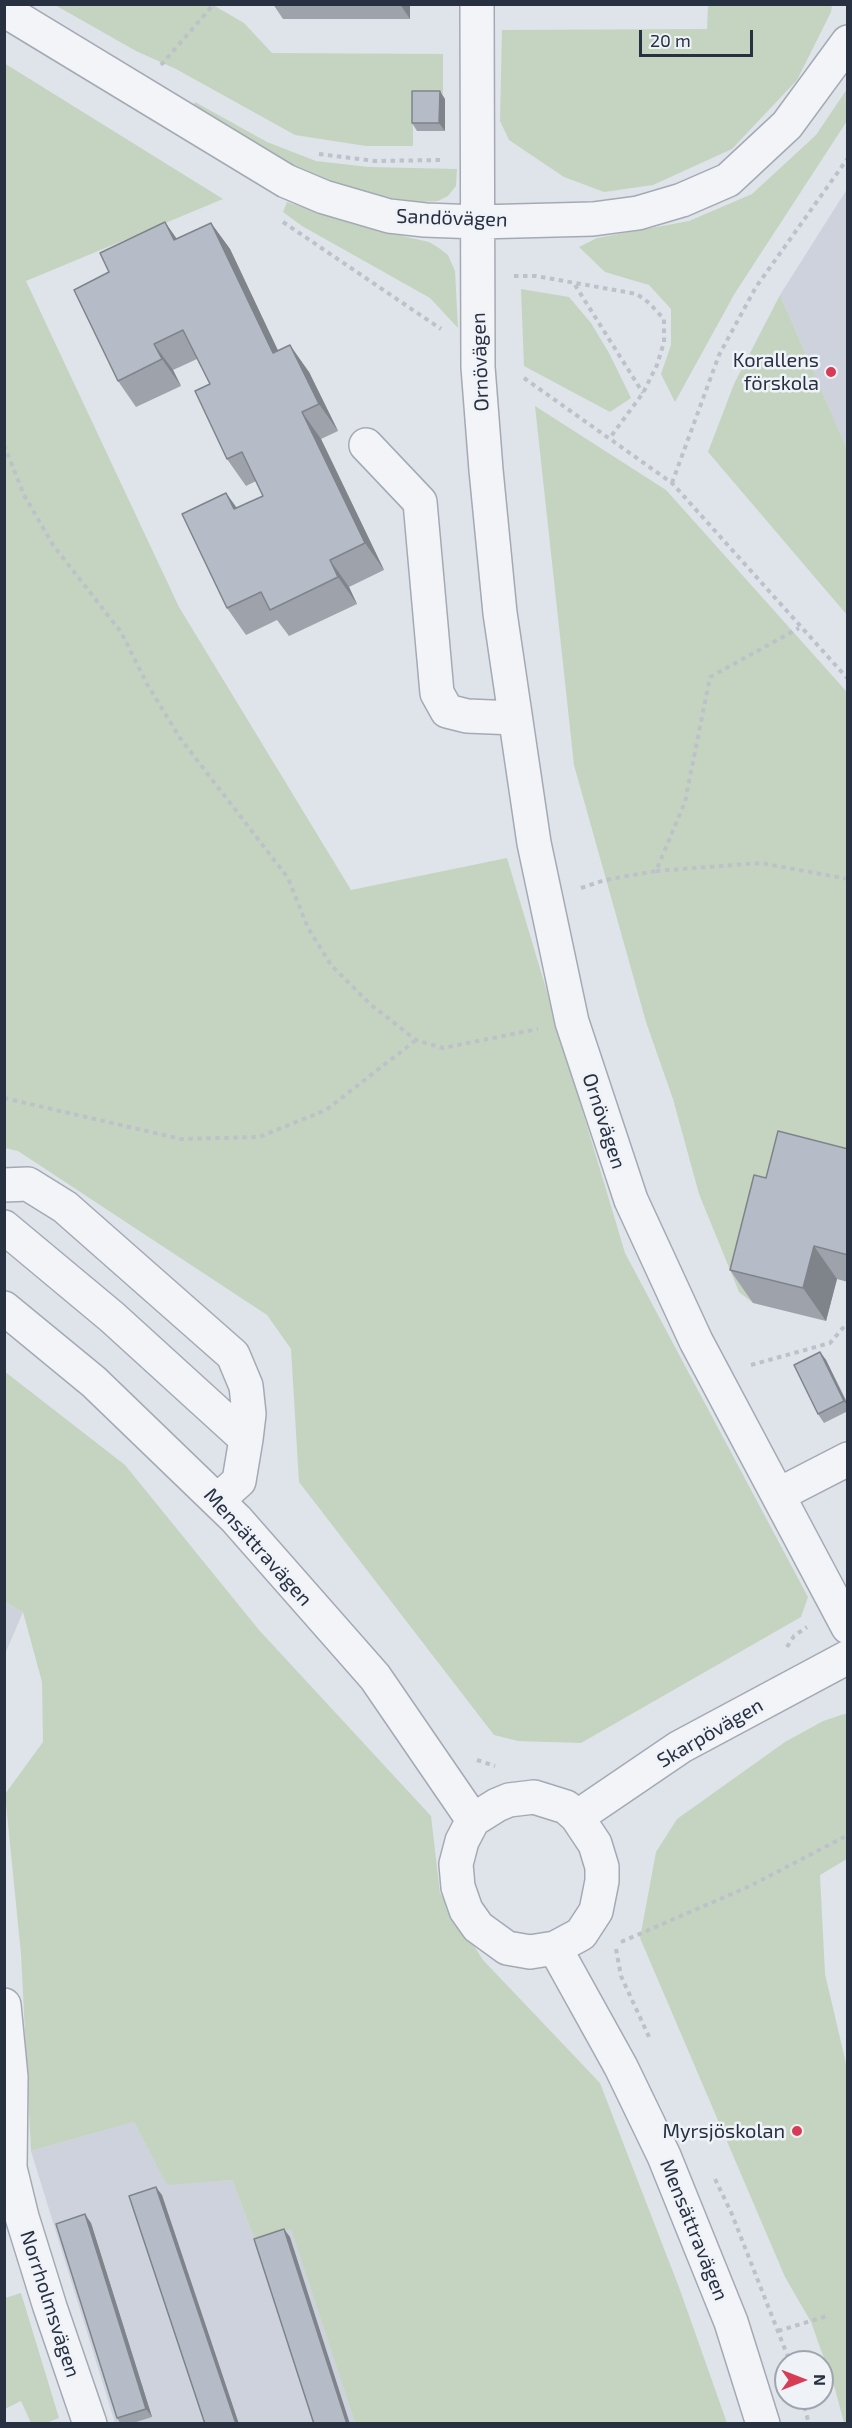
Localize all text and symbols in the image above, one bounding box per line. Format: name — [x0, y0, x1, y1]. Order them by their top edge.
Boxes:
scale bar — [642, 18, 756, 56]
text: 20 m — [650, 29, 691, 51]
street label: Sandövägen — [396, 204, 508, 232]
street label: Ornövägen — [466, 312, 494, 412]
place label: Korallens förskola — [733, 348, 819, 395]
marker: Korallens förskola — [824, 365, 838, 379]
street label: Ornövägen — [577, 1070, 631, 1172]
street label: Mensättravägen — [199, 1483, 317, 1611]
street label: Skarpövägen — [653, 1693, 767, 1773]
place label: Myrsjöskolan — [662, 2119, 785, 2143]
marker: Myrsjöskolan — [790, 2124, 804, 2138]
street label: Mensättravägen — [655, 2156, 733, 2304]
street label: Norrholmsvägen — [15, 2228, 85, 2380]
north arrow — [774, 2350, 834, 2410]
text: N — [811, 2374, 830, 2386]

